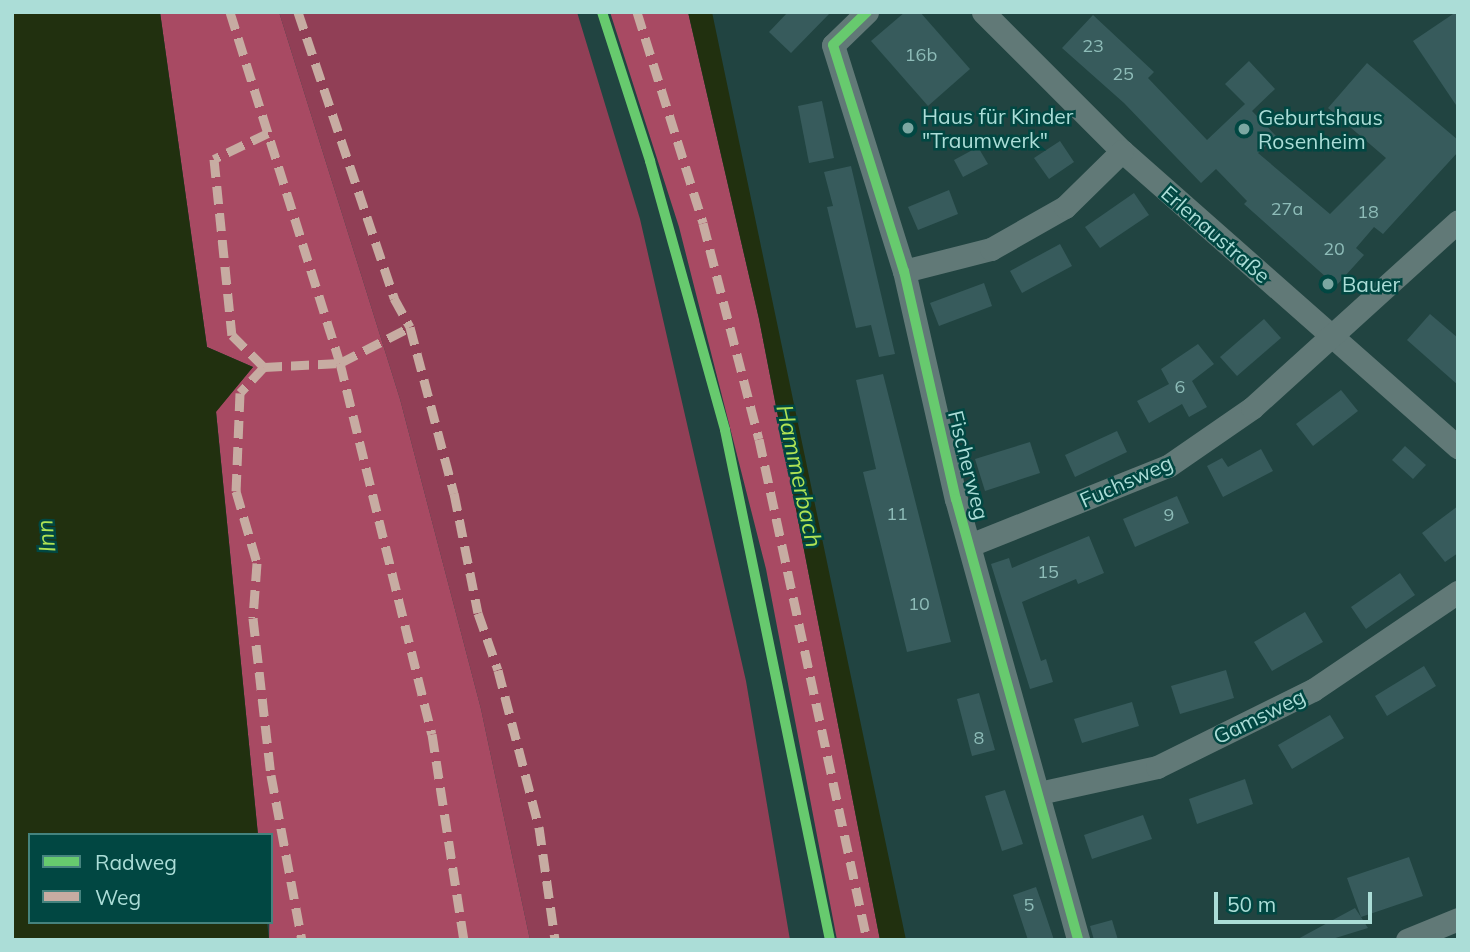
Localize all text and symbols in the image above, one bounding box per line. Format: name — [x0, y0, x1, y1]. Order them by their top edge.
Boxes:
house number: 23 — [1082, 35, 1104, 57]
house number: 16b — [905, 44, 937, 66]
house number: 25 — [1112, 63, 1134, 85]
place label: Haus für Kinder "Traumwerk" — [922, 103, 1073, 153]
place label: Geburtshaus Rosenheim — [1258, 104, 1383, 154]
marker: Haus für Kinder "Traumwerk" — [900, 120, 916, 136]
marker: Geburtshaus Rosenheim — [1236, 121, 1252, 137]
street label: Erlenaustraße — [1156, 180, 1276, 288]
house number: 27a — [1271, 198, 1303, 220]
house number: 18 — [1357, 201, 1379, 223]
house number: 20 — [1323, 238, 1345, 260]
place label: Bauer — [1342, 271, 1400, 297]
marker: Bauer — [1320, 276, 1336, 292]
house number: 6 — [1175, 376, 1185, 398]
water label: Hammerbach — [770, 402, 828, 550]
street label: Fischerweg — [943, 408, 995, 522]
street label: Fuchsweg — [1076, 449, 1176, 513]
house number: 11 — [886, 503, 908, 525]
house number: 9 — [1164, 504, 1174, 526]
water label: Inn — [31, 518, 61, 554]
house number: 15 — [1037, 561, 1059, 583]
house number: 10 — [908, 593, 930, 615]
street label: Gamsweg — [1209, 683, 1309, 749]
house number: 8 — [974, 727, 984, 749]
legend — [28, 833, 273, 924]
text: Radweg — [95, 849, 177, 875]
scale bar — [1218, 878, 1376, 922]
text: Weg — [95, 884, 141, 910]
text: 50 m — [1227, 891, 1276, 917]
house number: 5 — [1024, 894, 1034, 916]

